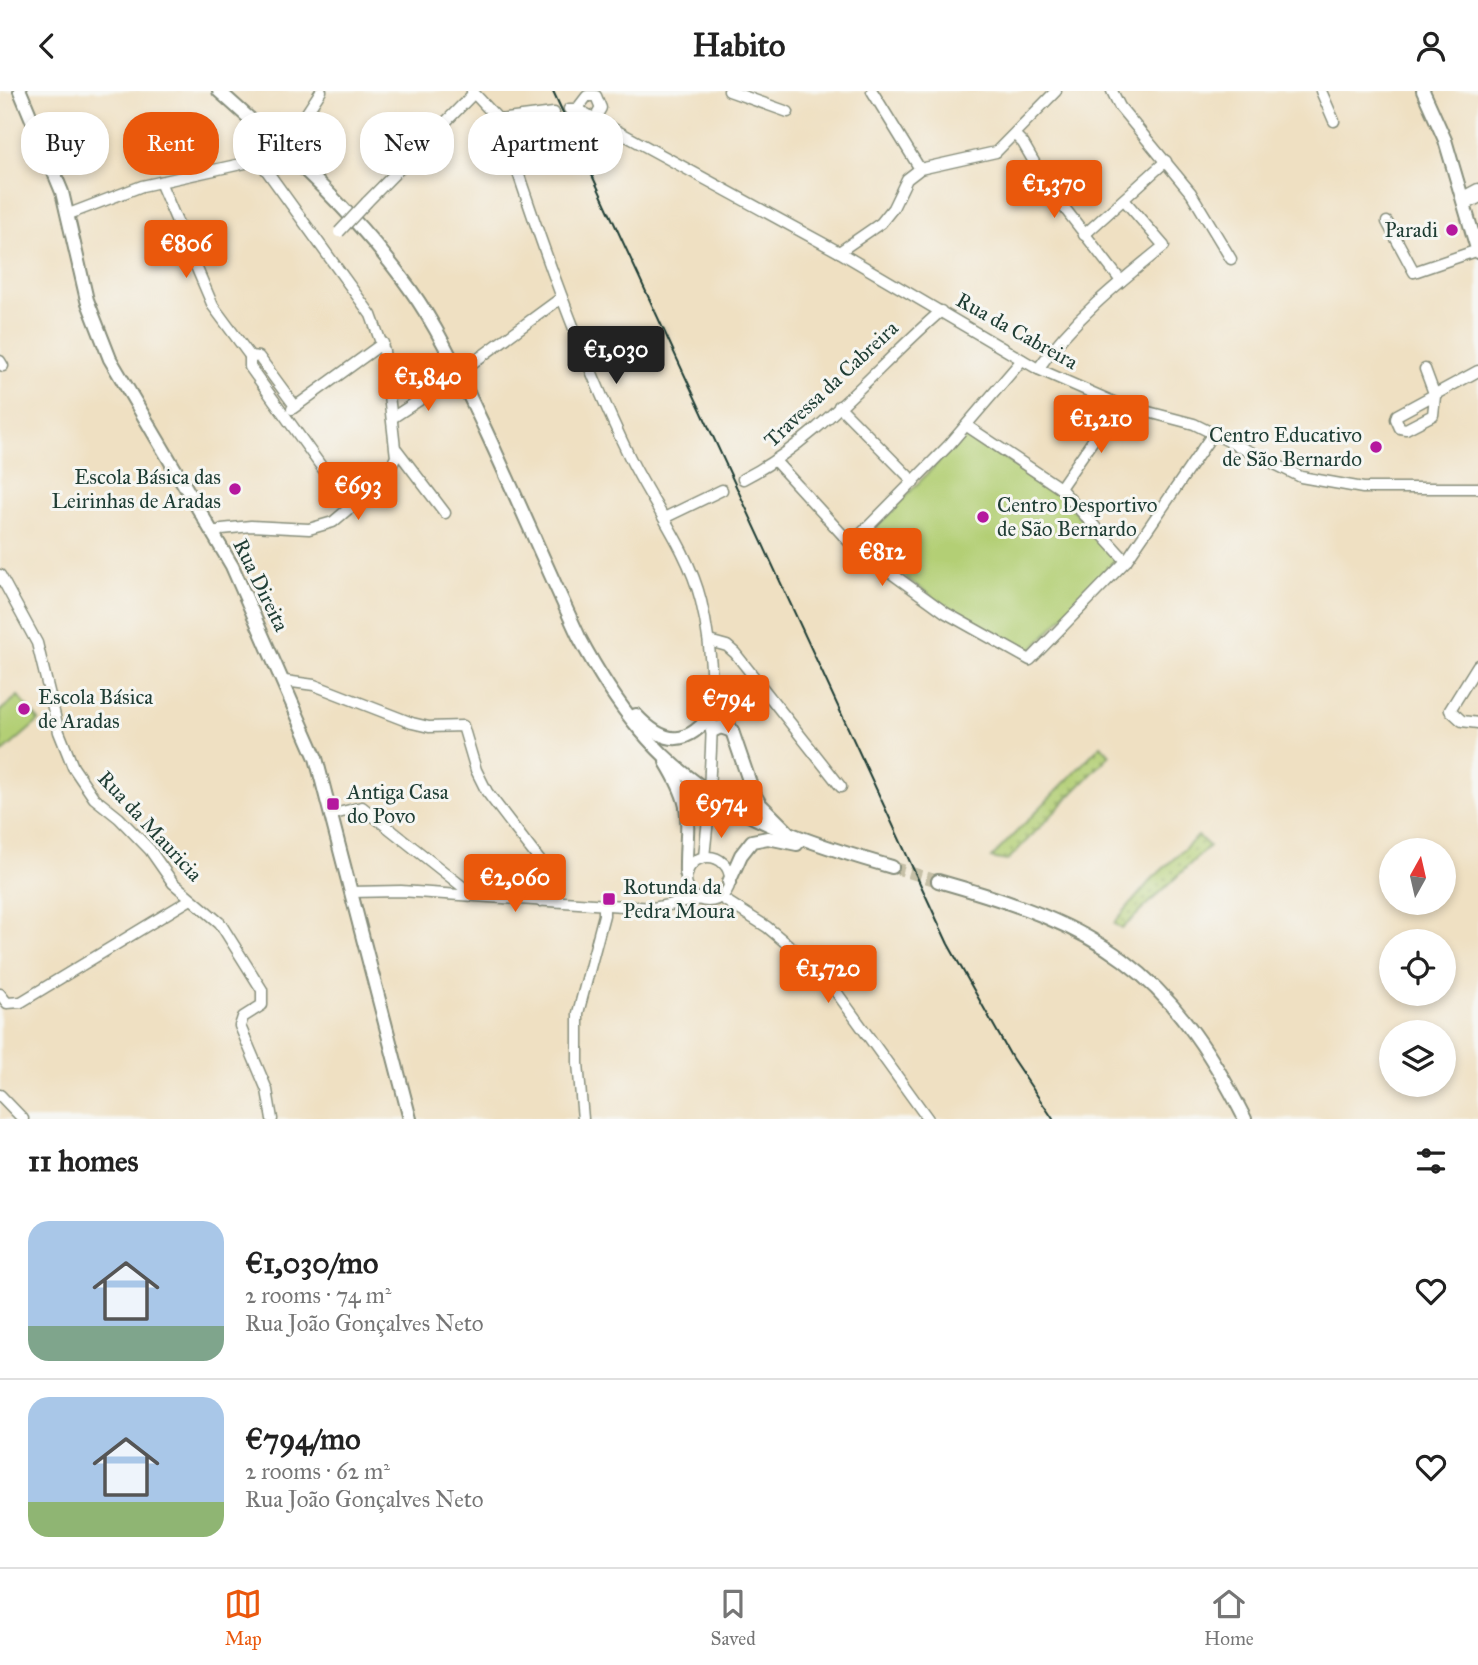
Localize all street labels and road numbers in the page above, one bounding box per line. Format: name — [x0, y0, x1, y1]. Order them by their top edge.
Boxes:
street label: Rua da Cabreira — [951, 287, 1083, 375]
street label: Travessa da Cabreira — [759, 315, 904, 453]
street label: Rua Direita — [227, 534, 295, 636]
street label: Rua da Mauricia — [92, 765, 208, 887]

